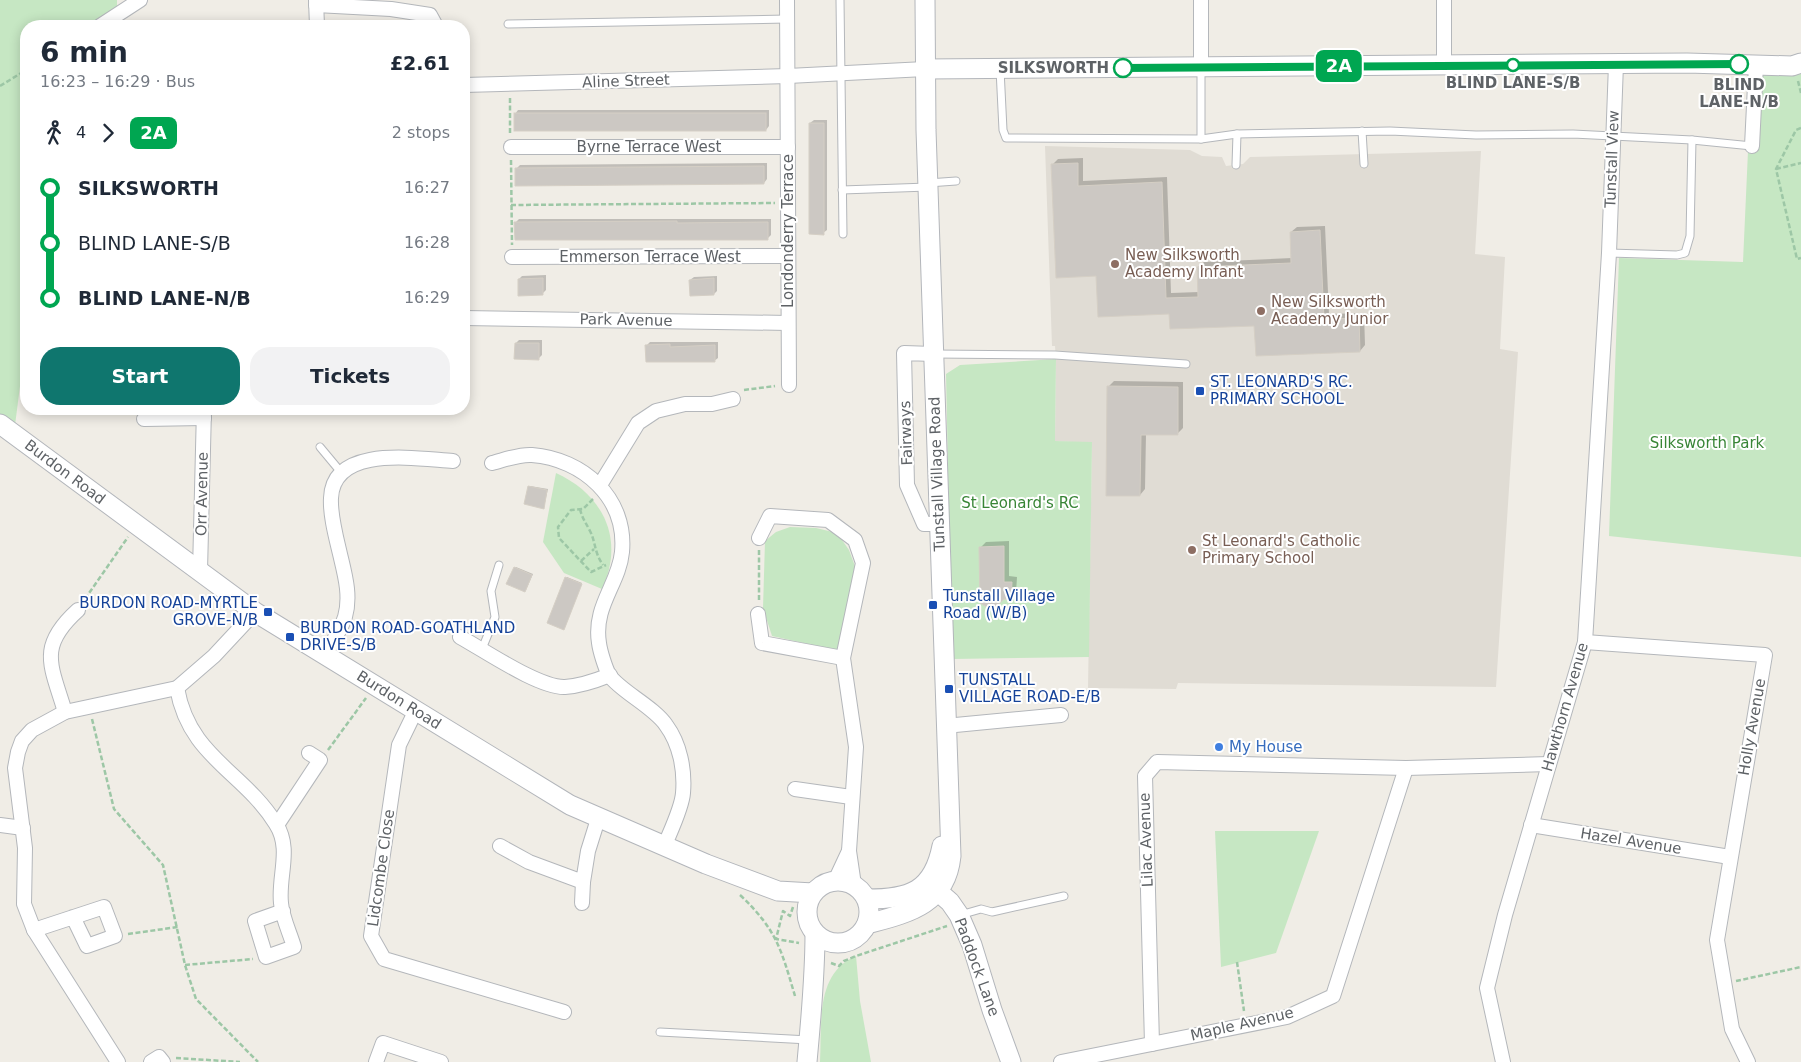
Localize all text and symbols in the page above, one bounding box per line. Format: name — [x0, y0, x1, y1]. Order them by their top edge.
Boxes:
text: 6 min — [40, 36, 128, 69]
line badge: 2A — [1316, 50, 1362, 82]
text: £2.61 — [390, 52, 450, 74]
marker: BLIND LANE-N/B — [1729, 54, 1749, 74]
text: 2A — [1326, 55, 1352, 76]
marker: SILKSWORTH — [1113, 58, 1133, 78]
marker: BLIND LANE-S/B — [1506, 58, 1520, 72]
place label: SILKSWORTH — [998, 59, 1109, 77]
street label: Aline Street — [582, 70, 670, 92]
text: 16:23 – 16:29 · Bus — [40, 72, 195, 91]
place label: BLIND LANE-S/B — [1446, 74, 1580, 92]
place label: BLIND LANE-N/B — [1699, 76, 1779, 111]
street label: Tunstall View — [1601, 110, 1623, 209]
icon: walk — [40, 119, 68, 147]
icon: forward — [94, 119, 122, 147]
text: 2A — [140, 122, 167, 143]
text: 4 — [76, 123, 86, 142]
text: 2 stops — [392, 123, 450, 142]
street label: Byrne Terrace West — [577, 138, 722, 156]
street label: Londonderry Terrace — [779, 154, 797, 308]
text: SILKSWORTH — [78, 177, 219, 199]
text: 16:27 — [404, 178, 450, 197]
text: BLIND LANE-S/B — [78, 232, 231, 254]
text: 16:28 — [404, 233, 450, 252]
place label: New Silksworth Academy Infant — [1125, 246, 1243, 281]
street label: Emmerson Terrace West — [559, 248, 741, 266]
marker: New Silksworth Academy Infant — [1109, 258, 1121, 270]
text: BLIND LANE-N/B — [78, 287, 251, 309]
text: 16:29 — [404, 288, 450, 307]
place label: New Silksworth Academy Junior — [1271, 293, 1389, 328]
marker: New Silksworth Academy Junior — [1255, 305, 1267, 317]
street label: Park Avenue — [579, 310, 673, 330]
button: Start — [40, 347, 240, 405]
button: Tickets — [250, 347, 450, 405]
place label: ST. LEONARD'S RC. PRIMARY SCHOOL — [1210, 373, 1353, 408]
marker: ST. LEONARD'S RC. PRIMARY SCHOOL — [1194, 385, 1206, 397]
street label: Tunstall Village Road — [925, 396, 949, 553]
street label: Fairways — [896, 400, 916, 466]
park label: Silksworth Park — [1650, 434, 1765, 452]
street label: Burdon Road — [21, 436, 109, 508]
street label: Orr Avenue — [192, 452, 212, 536]
park label: St Leonard's RC — [961, 494, 1079, 512]
place label: St Leonard's Catholic Primary School — [1202, 532, 1360, 567]
marker: St Leonard's Catholic Primary School — [1186, 544, 1198, 556]
place label: Tunstall Village Road (W/B) — [942, 587, 1055, 622]
place label: BURDON ROAD-MYRTLE GROVE-N/B — [79, 594, 258, 629]
marker: Tunstall Village Road (W/B) — [927, 599, 939, 611]
marker: BURDON ROAD-MYRTLE GROVE-N/B — [262, 606, 274, 618]
place label: BURDON ROAD-GOATHLAND DRIVE-S/B — [300, 619, 515, 654]
marker: BURDON ROAD-GOATHLAND DRIVE-S/B — [284, 631, 296, 643]
street label: Hawthorn Avenue — [1538, 640, 1592, 774]
street label: Burdon Road — [353, 667, 445, 733]
place label: TUNSTALL VILLAGE ROAD-E/B — [958, 671, 1101, 706]
street label: Holly Avenue — [1735, 677, 1769, 777]
marker: TUNSTALL VILLAGE ROAD-E/B — [943, 683, 955, 695]
place label: My House — [1229, 738, 1303, 756]
marker: My House — [1213, 741, 1225, 753]
street label: Lilac Avenue — [1135, 792, 1157, 888]
street label: Lidcombe Close — [364, 808, 398, 928]
street label: Hazel Avenue — [1579, 824, 1683, 858]
street label: Paddock Lane — [951, 915, 1003, 1019]
street label: Maple Avenue — [1189, 1003, 1295, 1045]

